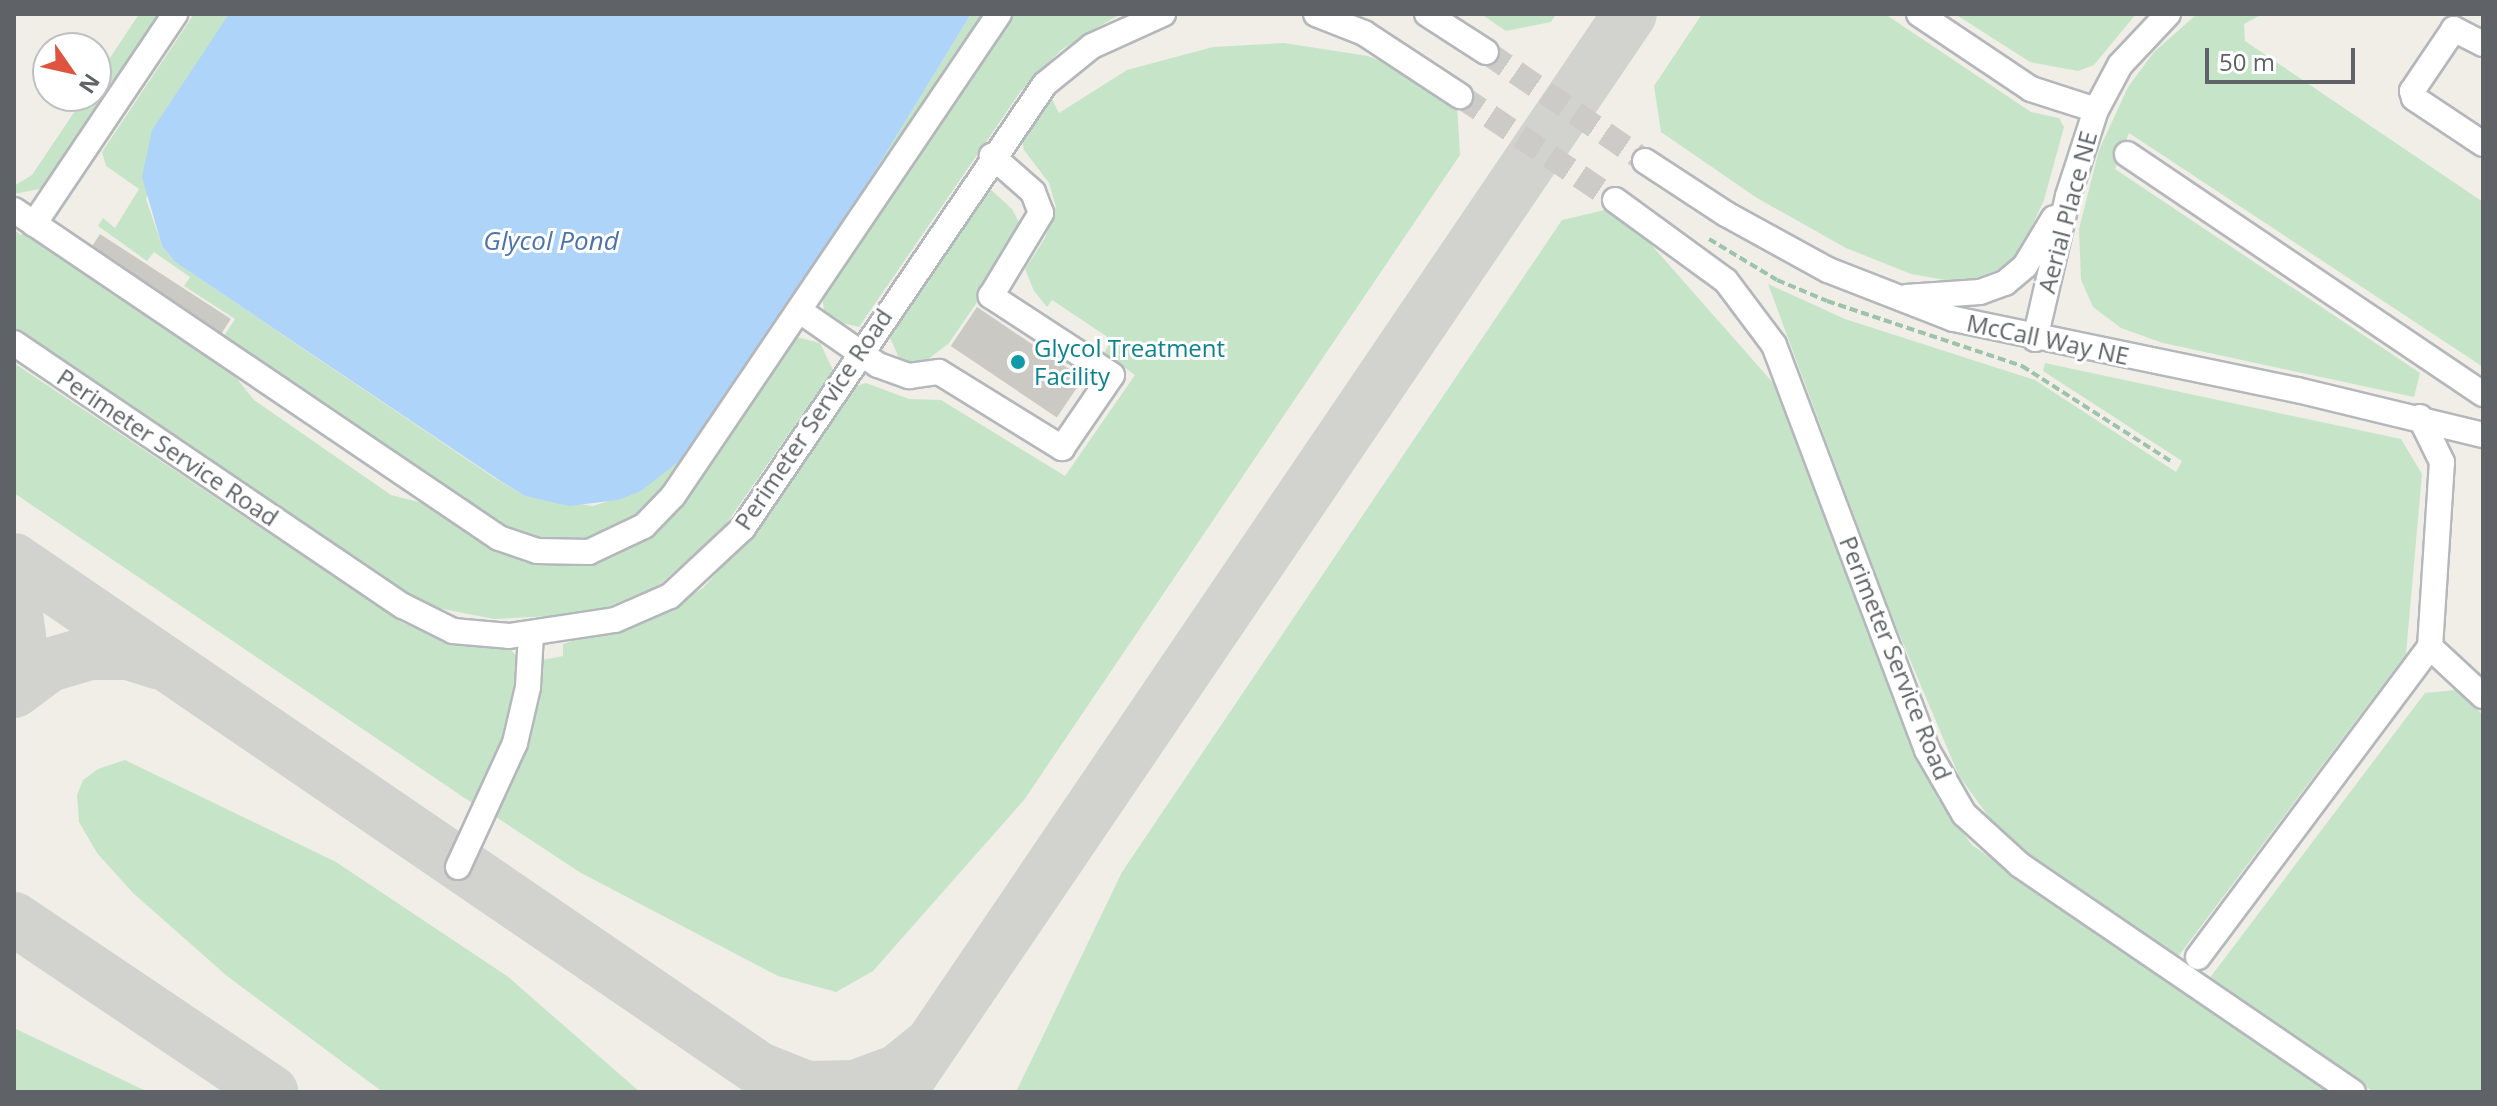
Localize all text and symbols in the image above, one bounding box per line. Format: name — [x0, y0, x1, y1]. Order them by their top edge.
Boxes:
north arrow — [32, 32, 112, 112]
scale bar — [2209, 32, 2359, 82]
text: 50 m — [2219, 45, 2275, 78]
text: N — [73, 68, 108, 100]
street label: Aerial Place NE — [2032, 128, 2102, 296]
water label: Glycol Pond — [483, 225, 619, 257]
street label: Perimeter Service Road — [728, 303, 898, 535]
street label: McCall Way NE — [1964, 308, 2132, 370]
place label: Glycol Treatment Facility — [1034, 334, 1225, 390]
marker: Glycol Treatment Facility — [1009, 353, 1027, 371]
street label: Perimeter Service Road — [52, 362, 284, 532]
street label: Perimeter Service Road — [1834, 532, 1958, 784]

